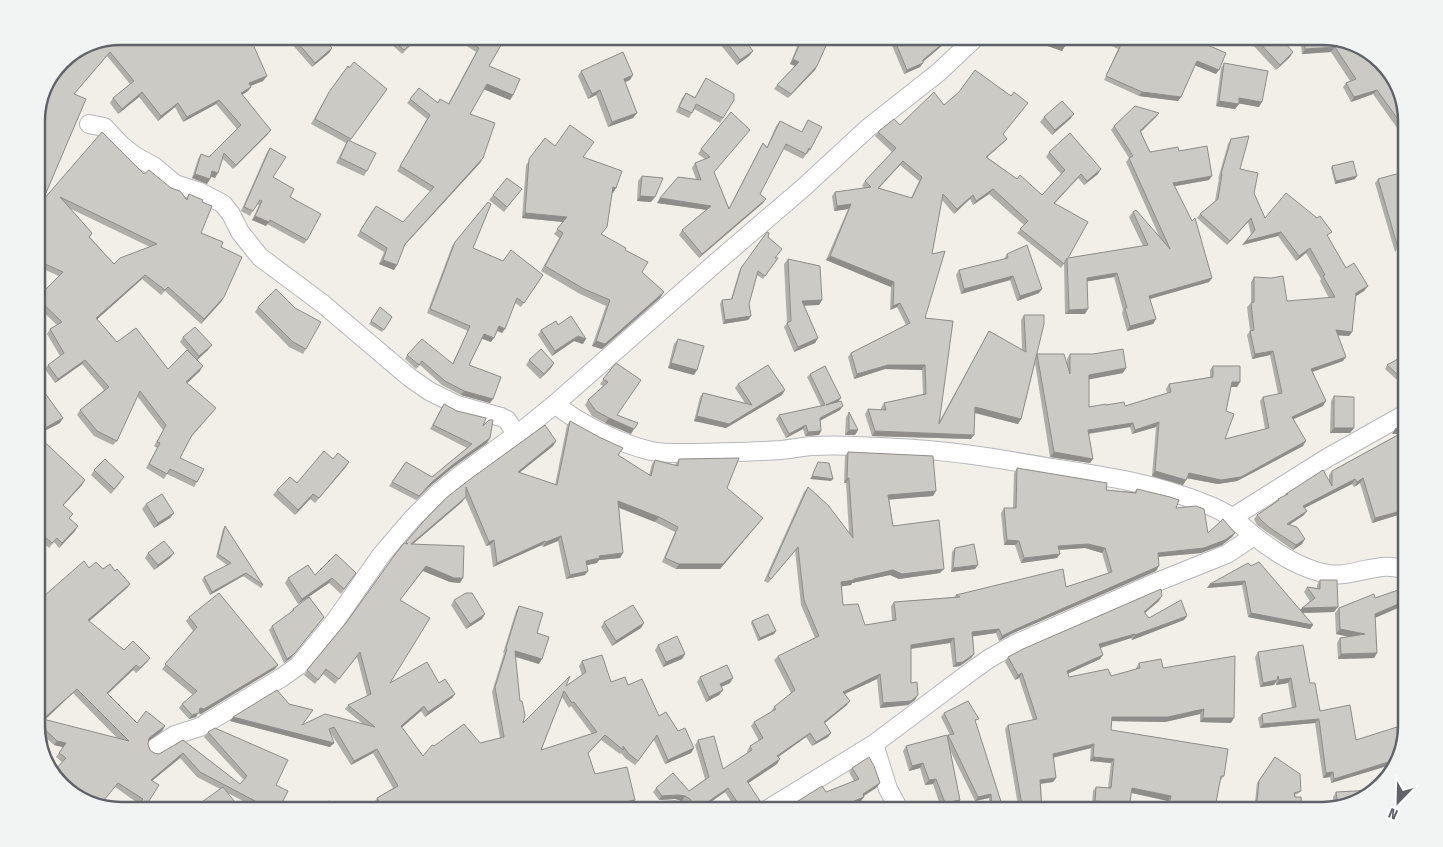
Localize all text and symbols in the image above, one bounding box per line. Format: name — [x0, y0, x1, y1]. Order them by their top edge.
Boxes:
north arrow — [1373, 777, 1423, 827]
text: N — [1386, 804, 1400, 823]

